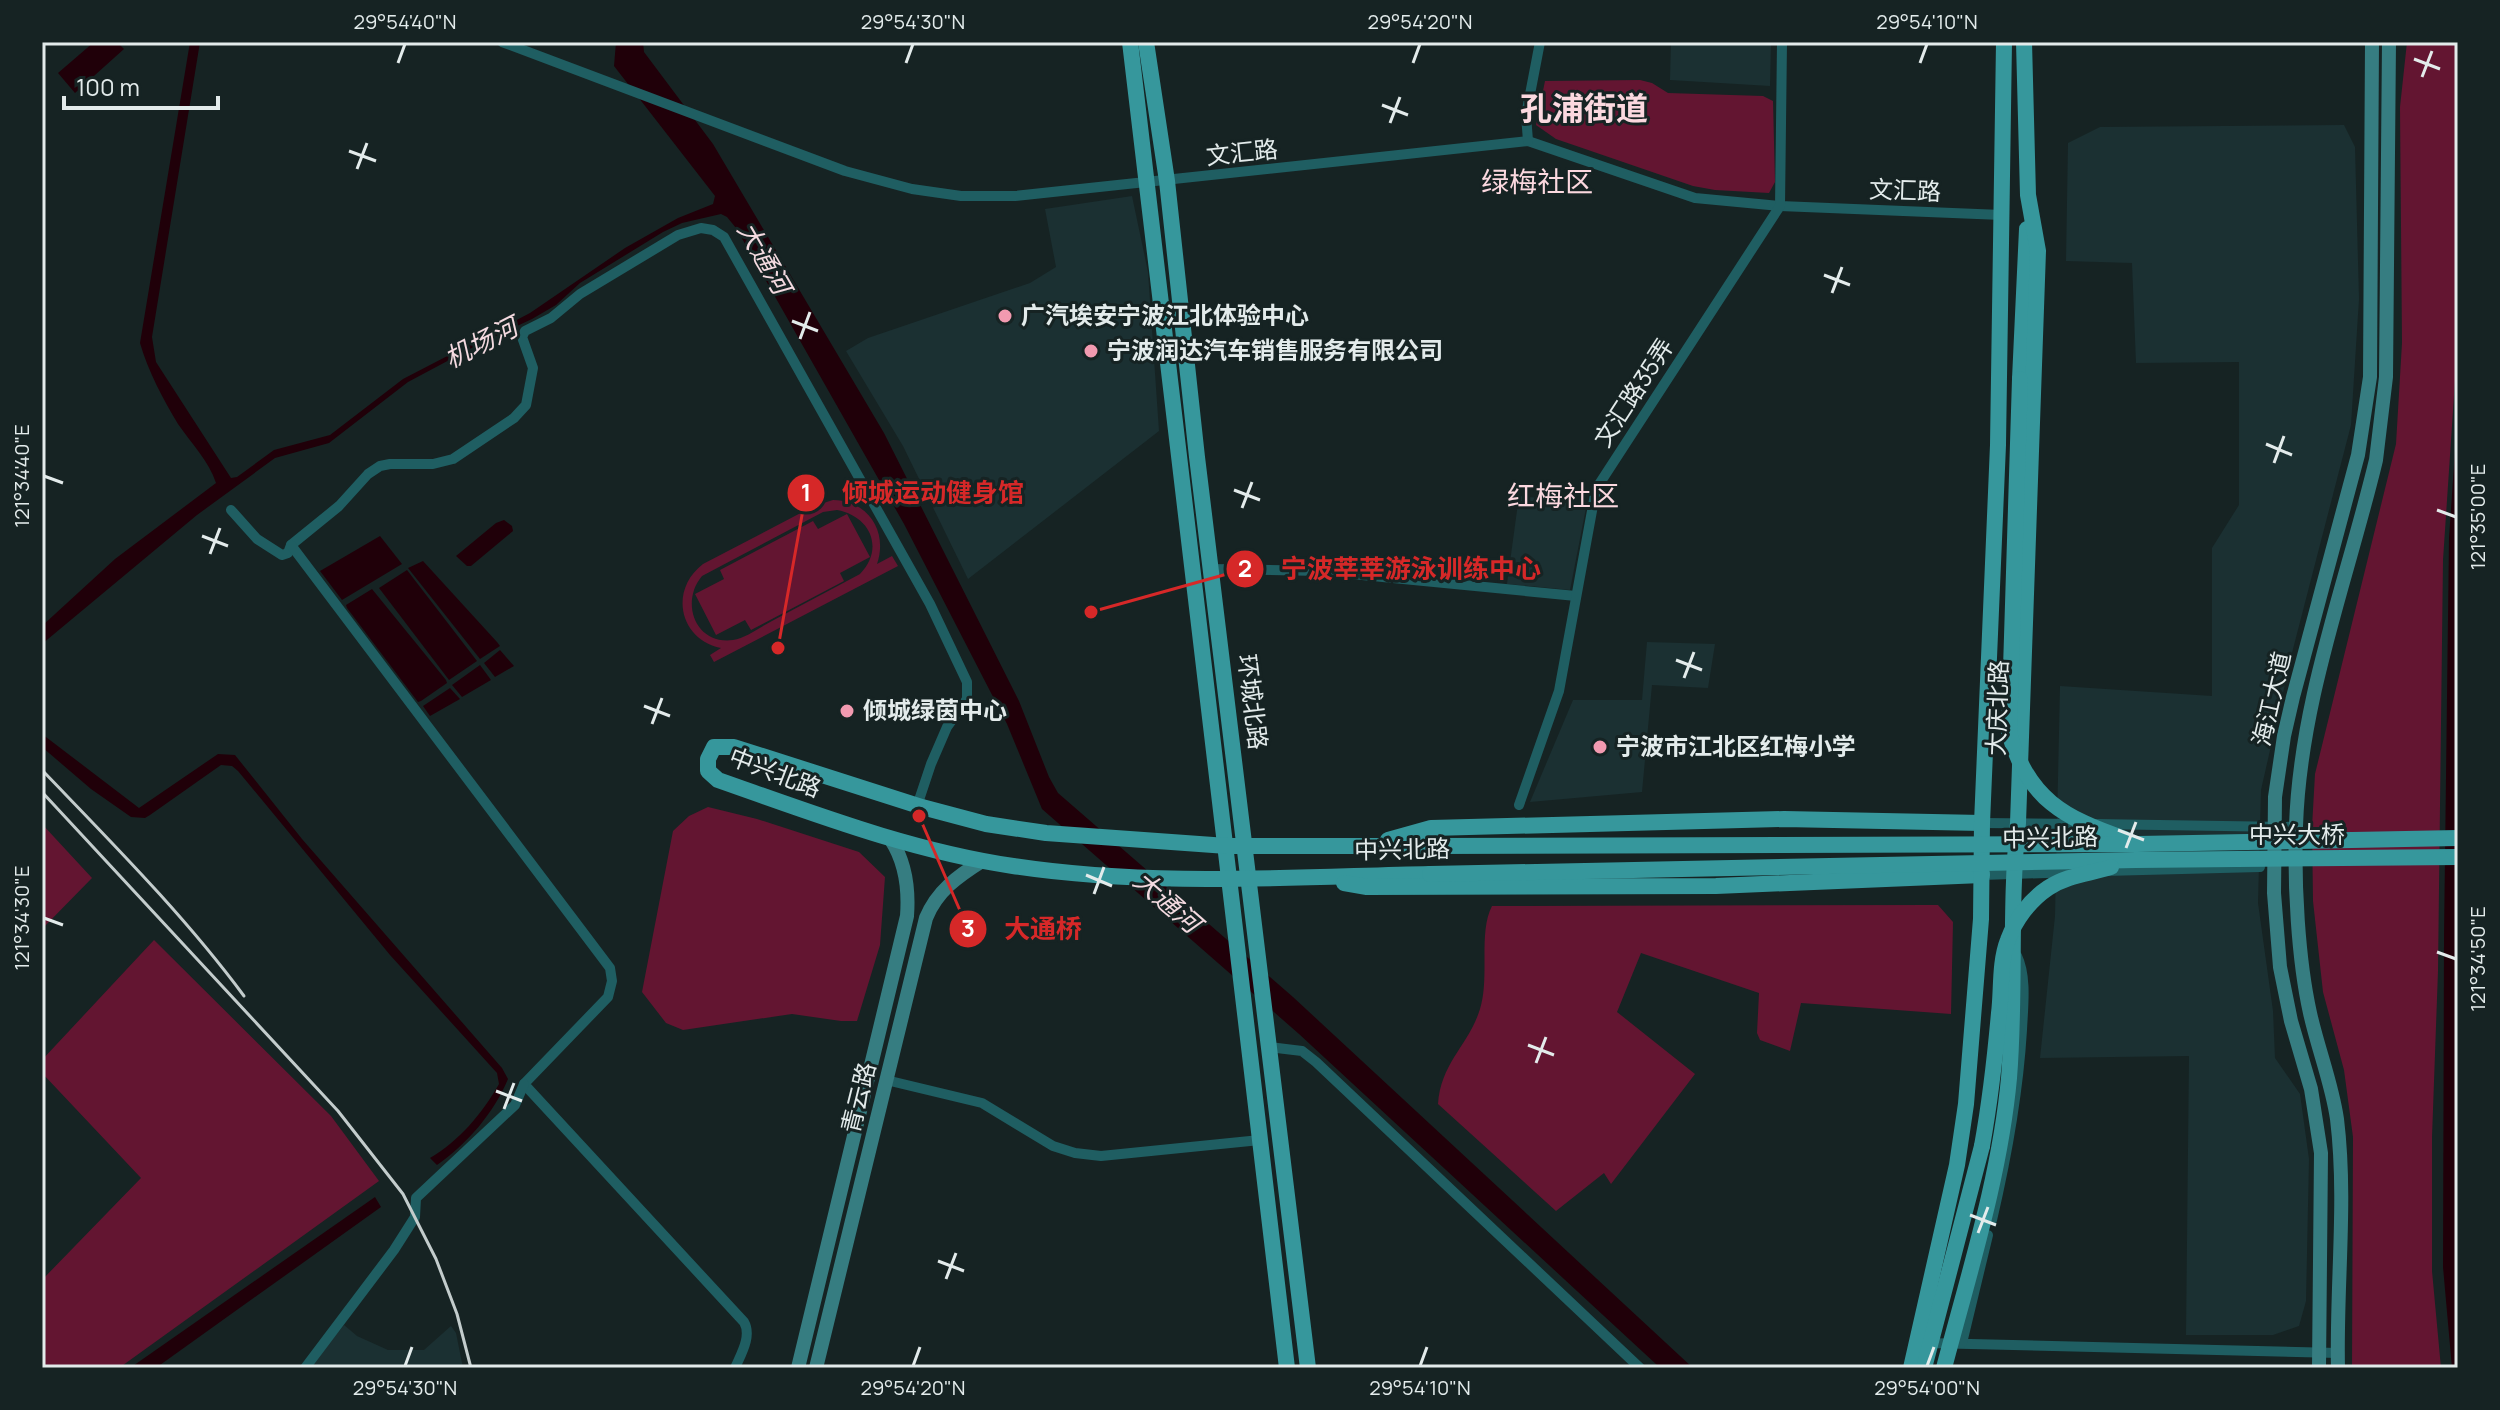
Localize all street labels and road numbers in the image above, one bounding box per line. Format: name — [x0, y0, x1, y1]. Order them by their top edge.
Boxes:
street label: 文汇路 — [1204, 131, 1279, 172]
street label: 文汇路 — [1868, 172, 1942, 207]
street label: 文汇路35弄 — [1585, 332, 1680, 453]
street label: 海江大道 — [2244, 648, 2297, 749]
street label: 环城北路 — [1231, 652, 1276, 751]
street label: 大庆北路 — [1978, 659, 2015, 756]
street label: 中兴北路 — [725, 739, 826, 804]
street label: 中兴大桥 — [2249, 817, 2345, 850]
street label: 中兴北路 — [2002, 819, 2098, 854]
street label: 中兴北路 — [1354, 831, 1450, 866]
street label: 青云路 — [833, 1059, 882, 1137]

